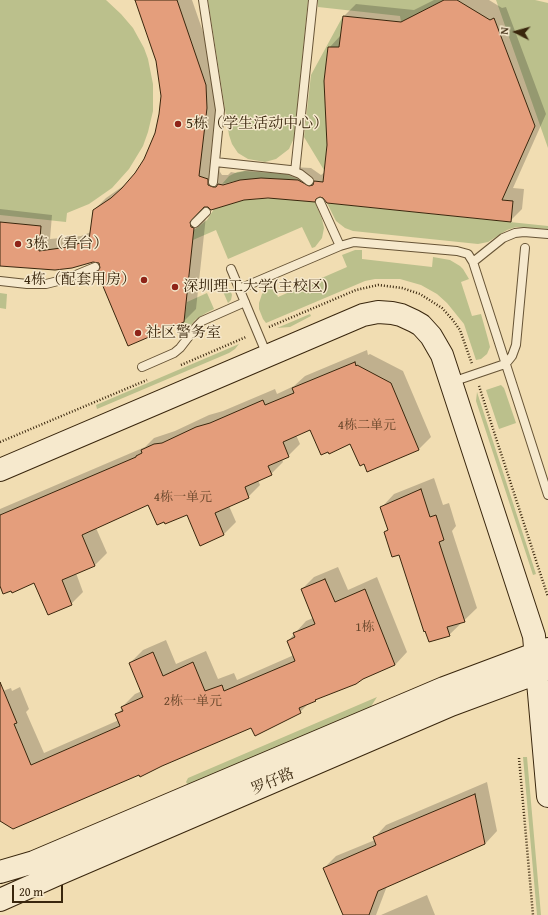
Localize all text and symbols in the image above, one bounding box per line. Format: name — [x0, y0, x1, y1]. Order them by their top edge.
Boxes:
north arrow — [496, 12, 536, 52]
text: N — [496, 26, 512, 35]
place label: 5栋（学生活动中心） — [186, 115, 328, 133]
marker: 5栋（学生活动中心） — [173, 119, 183, 129]
place label: 3栋（看台） — [26, 235, 108, 253]
marker: 3栋（看台） — [13, 239, 23, 249]
place label: 4栋（配套用房） — [24, 271, 136, 289]
marker: 4栋（配套用房） — [139, 275, 149, 285]
place label: 深圳理工大学(主校区) — [183, 278, 328, 296]
marker: 深圳理工大学(主校区) — [170, 282, 180, 292]
place label: 社区警务室 — [146, 324, 221, 342]
marker: 社区警务室 — [133, 328, 143, 338]
house number: 4栋二单元 — [338, 418, 396, 434]
house number: 4栋一单元 — [154, 490, 212, 506]
house number: 1栋 — [355, 620, 375, 636]
house number: 2栋一单元 — [164, 694, 222, 710]
street label: 罗仔路 — [249, 765, 297, 799]
scale bar — [14, 877, 65, 903]
text: 20 m — [19, 883, 43, 900]

